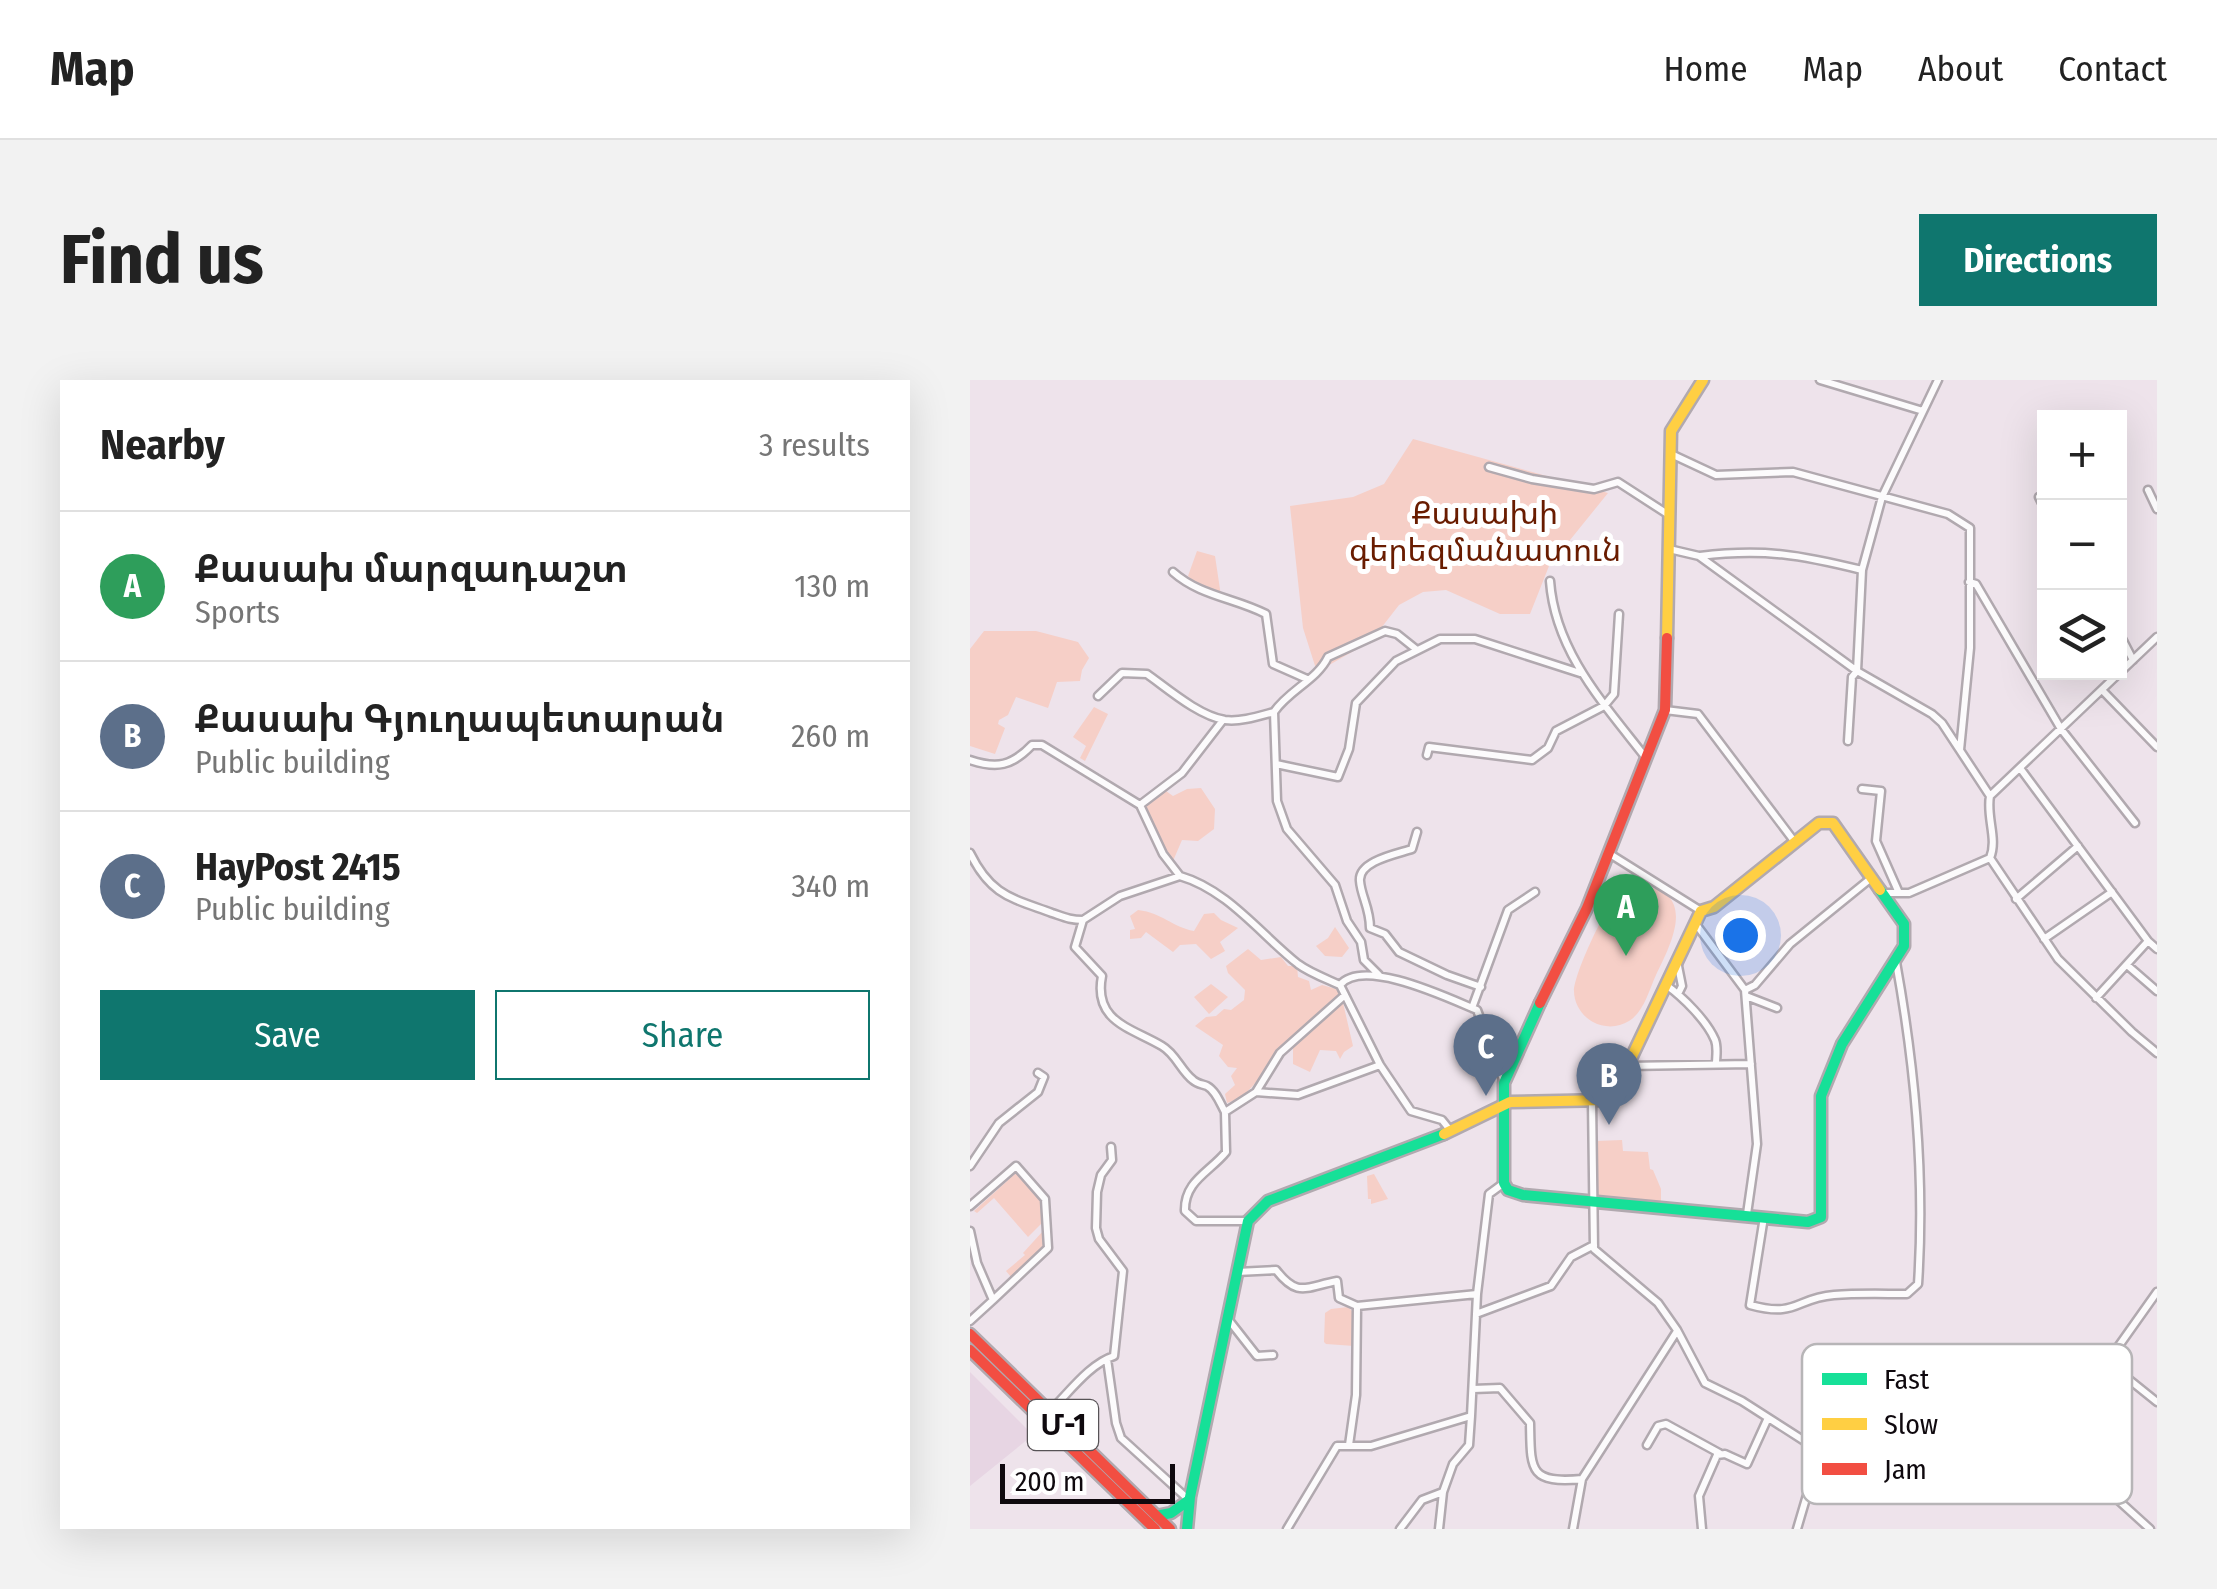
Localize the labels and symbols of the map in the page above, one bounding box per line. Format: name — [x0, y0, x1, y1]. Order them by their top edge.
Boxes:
park label: Քասախի գերեզմանատուն — [1349, 494, 1621, 569]
pin: A — [1594, 874, 1658, 956]
your location — [1715, 910, 1766, 961]
pin: C — [1454, 1014, 1518, 1096]
pin: B — [1576, 1042, 1642, 1125]
legend — [1802, 1344, 2132, 1504]
text: Fast — [1884, 1363, 1930, 1396]
road number: Մ-1 — [1028, 1400, 1098, 1450]
text: Slow — [1884, 1408, 1938, 1441]
text: Jam — [1884, 1453, 1927, 1486]
scale bar — [1000, 1459, 1175, 1504]

